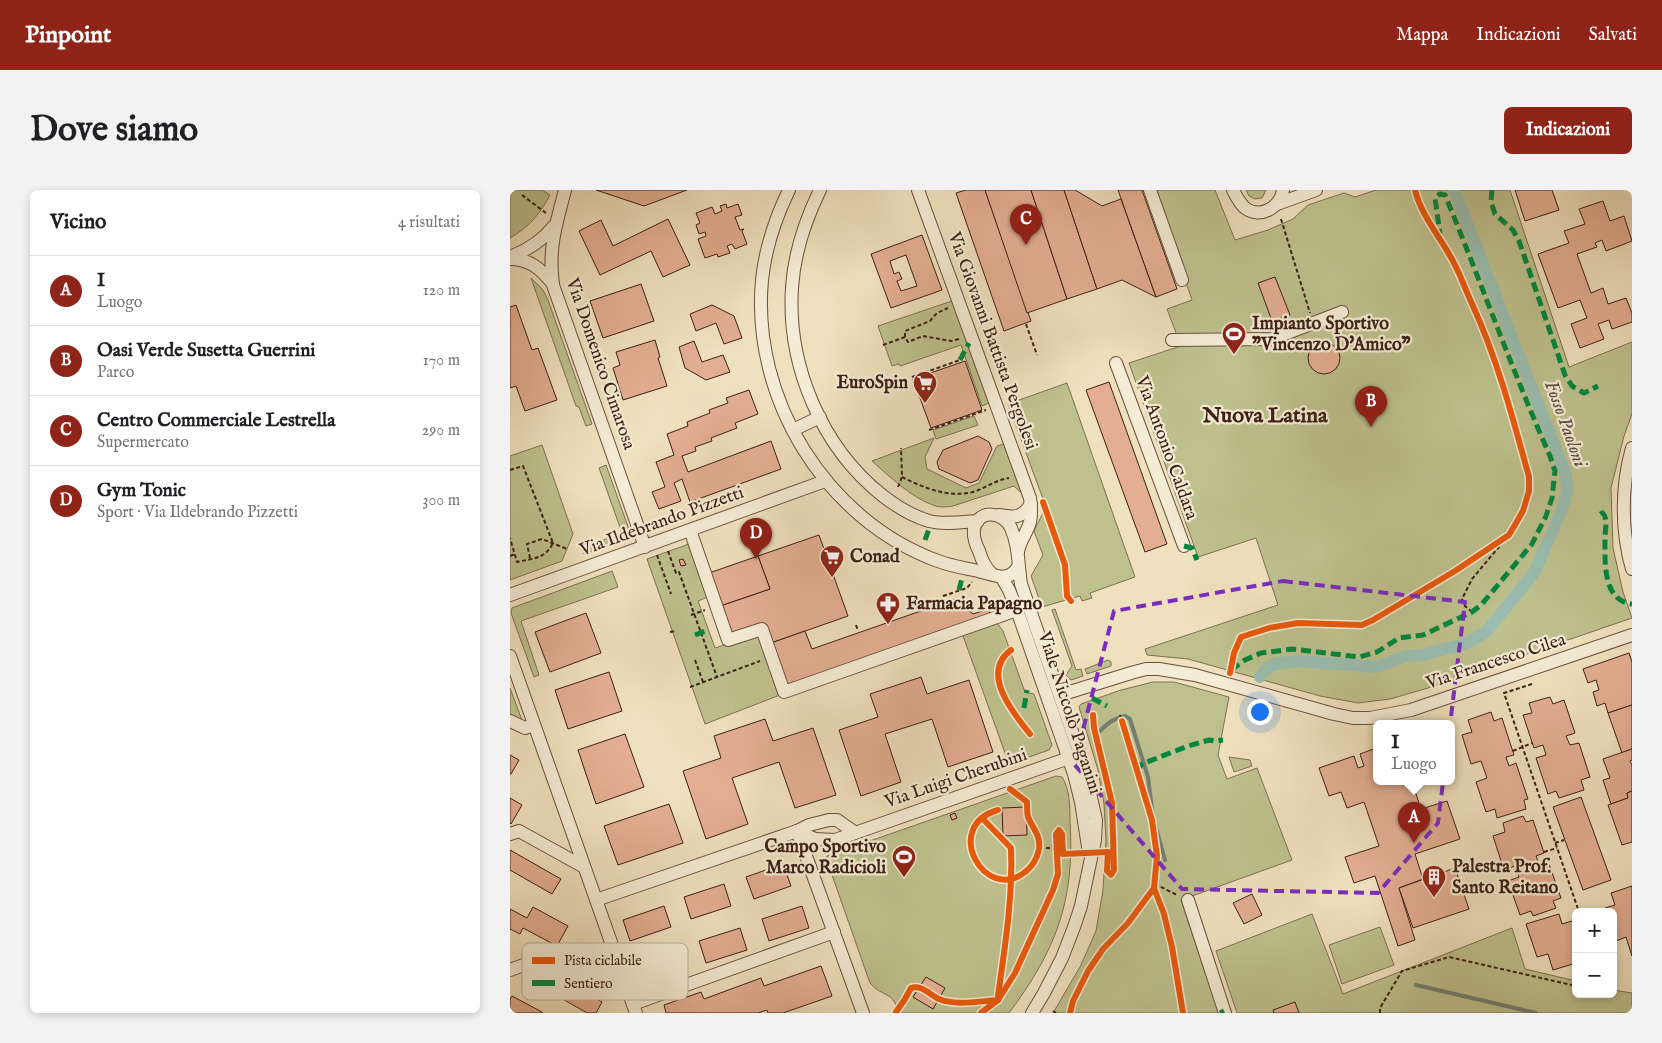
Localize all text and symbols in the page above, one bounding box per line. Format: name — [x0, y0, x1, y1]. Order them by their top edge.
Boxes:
text: Pinpoint — [25, 20, 111, 51]
text: Mappa — [1396, 24, 1448, 47]
text: Indicazioni — [1476, 24, 1561, 47]
text: Salvati — [1589, 24, 1637, 47]
button: Indicazioni — [1504, 107, 1632, 154]
text: Dove siamo — [30, 108, 198, 153]
pin: C — [1010, 204, 1042, 245]
text: Vicino — [50, 209, 106, 236]
text: 4 risultati — [398, 213, 460, 233]
street label: Via Giovanni Battista Pergolesi — [941, 228, 1042, 453]
text: I — [97, 269, 105, 293]
street label: Via Domenico Cimarosa — [560, 274, 640, 453]
text: A — [61, 281, 71, 301]
text: 120 m — [423, 281, 460, 301]
text: Luogo — [97, 293, 143, 313]
place label: Impianto Sportivo "Vincenzo D'Amico" — [1252, 313, 1411, 357]
sports icon: Impianto Sportivo "Vincenzo D'Amico" — [1221, 321, 1247, 355]
text: Oasi Verde Susetta Guerrini — [97, 339, 315, 363]
text: B — [61, 351, 71, 371]
text: 170 m — [423, 351, 460, 371]
text: Parco — [97, 363, 134, 383]
supermarket icon: EuroSpin — [912, 370, 938, 404]
place label: EuroSpin — [837, 372, 908, 395]
street label: Via Antonio Caldara — [1129, 372, 1203, 523]
water label: Fosso Paoloni — [1538, 377, 1592, 472]
pin: B — [1355, 386, 1387, 427]
district label: Nuova Latina — [1201, 402, 1328, 430]
text: Centro Commerciale Lestrella — [97, 409, 335, 433]
text: C — [60, 421, 72, 441]
text: 290 m — [422, 421, 460, 441]
text: Supermercato — [97, 433, 189, 453]
text: Gym Tonic — [97, 479, 186, 503]
street label: Via Ildebrando Pizzetti — [576, 482, 747, 563]
text: D — [60, 491, 72, 511]
text: 300 m — [422, 491, 460, 511]
text: Sport · Via Ildebrando Pizzetti — [97, 503, 298, 523]
pin: D — [740, 518, 772, 559]
supermarket icon: Conad — [819, 544, 845, 578]
place label: Conad — [850, 546, 900, 569]
pharmacy icon: Farmacia Papagno — [875, 591, 901, 625]
place label: Farmacia Papagno — [906, 593, 1042, 616]
street label: Viale Niccolò Paganini — [1032, 628, 1106, 797]
street label: Via Francesco Cilea — [1422, 628, 1569, 696]
your location — [1247, 699, 1273, 725]
popup — [1373, 720, 1455, 785]
text: I — [1391, 731, 1399, 755]
street label: Via Luigi Cherubini — [881, 744, 1030, 814]
text: Luogo — [1391, 755, 1437, 775]
pin: A — [1398, 802, 1430, 843]
place label: Campo Sportivo Marco Radicioli — [764, 836, 886, 880]
sports icon: Campo Sportivo Marco Radicioli — [891, 844, 917, 878]
place label: Palestra Prof. Santo Reitano — [1452, 856, 1558, 900]
building icon: Palestra Prof. Santo Reitano — [1421, 864, 1447, 898]
map controls — [1572, 908, 1617, 998]
button: + — [1572, 908, 1617, 953]
legend — [522, 943, 688, 1000]
text: Pista ciclabile — [564, 952, 642, 970]
button: − — [1572, 953, 1617, 998]
text: Sentiero — [564, 975, 613, 993]

